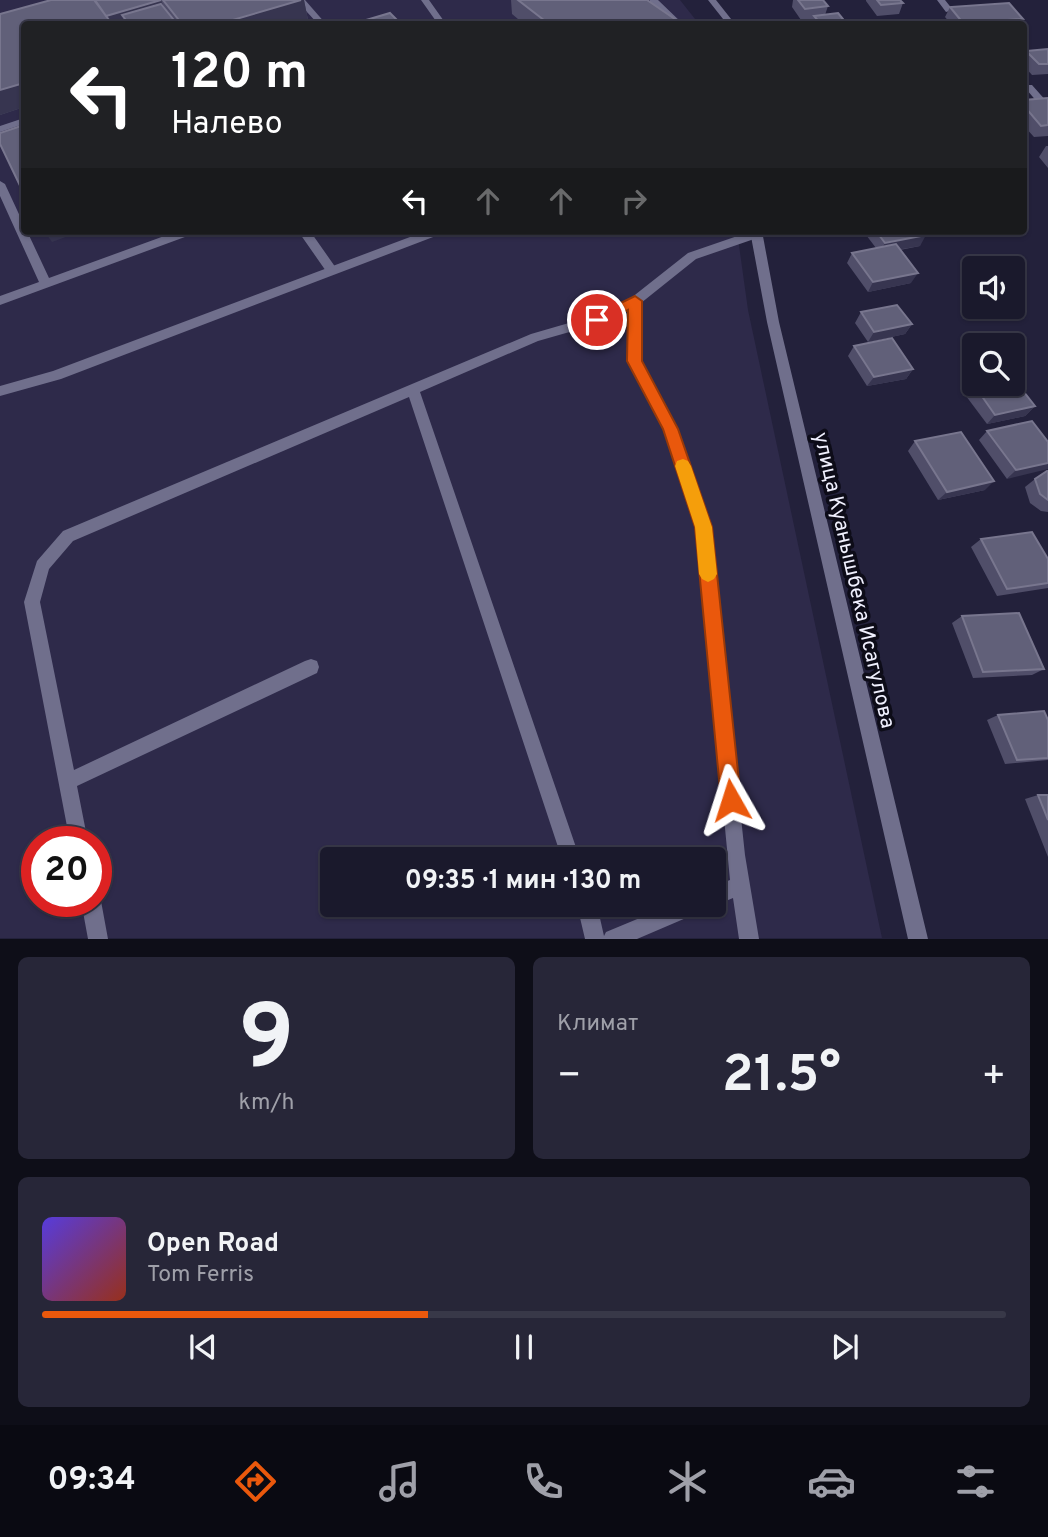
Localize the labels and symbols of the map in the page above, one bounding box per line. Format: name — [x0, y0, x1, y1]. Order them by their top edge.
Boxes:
pin — [567, 290, 627, 350]
street label: улица Куанышбека Исагулова — [806, 430, 901, 731]
position arrow — [694, 763, 768, 837]
speed limit sign: 20 — [21, 826, 112, 917]

